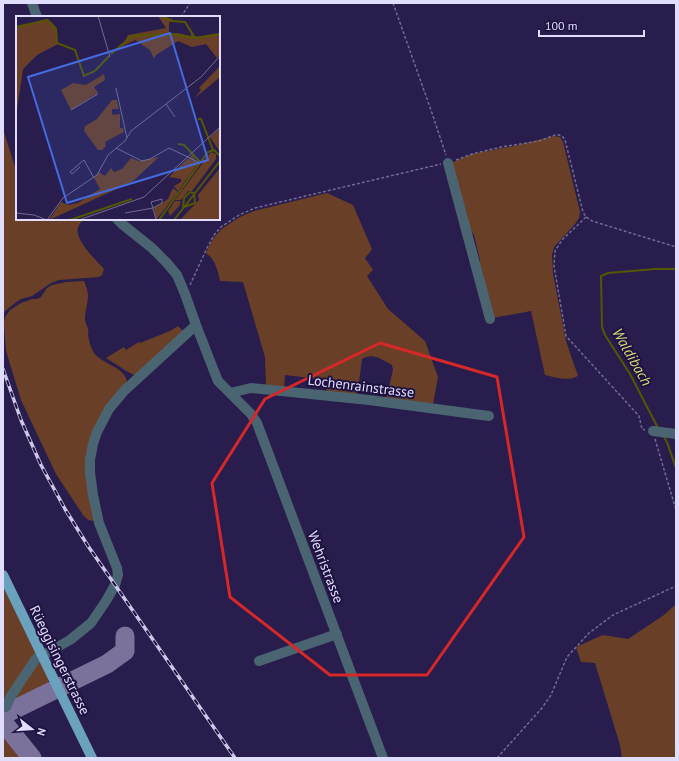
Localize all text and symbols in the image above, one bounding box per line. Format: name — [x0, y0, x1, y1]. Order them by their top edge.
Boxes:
scale bar — [539, 12, 644, 38]
inset map — [16, 16, 220, 220]
text: 100 m — [545, 18, 578, 33]
water label: Waldibach — [608, 324, 657, 389]
street label: Lochenrainstrasse — [307, 371, 415, 401]
street label: Wehristrasse — [304, 529, 348, 605]
street label: Rüeggisingerstrasse — [26, 602, 94, 718]
north arrow — [12, 709, 52, 749]
text: N — [34, 726, 49, 737]

